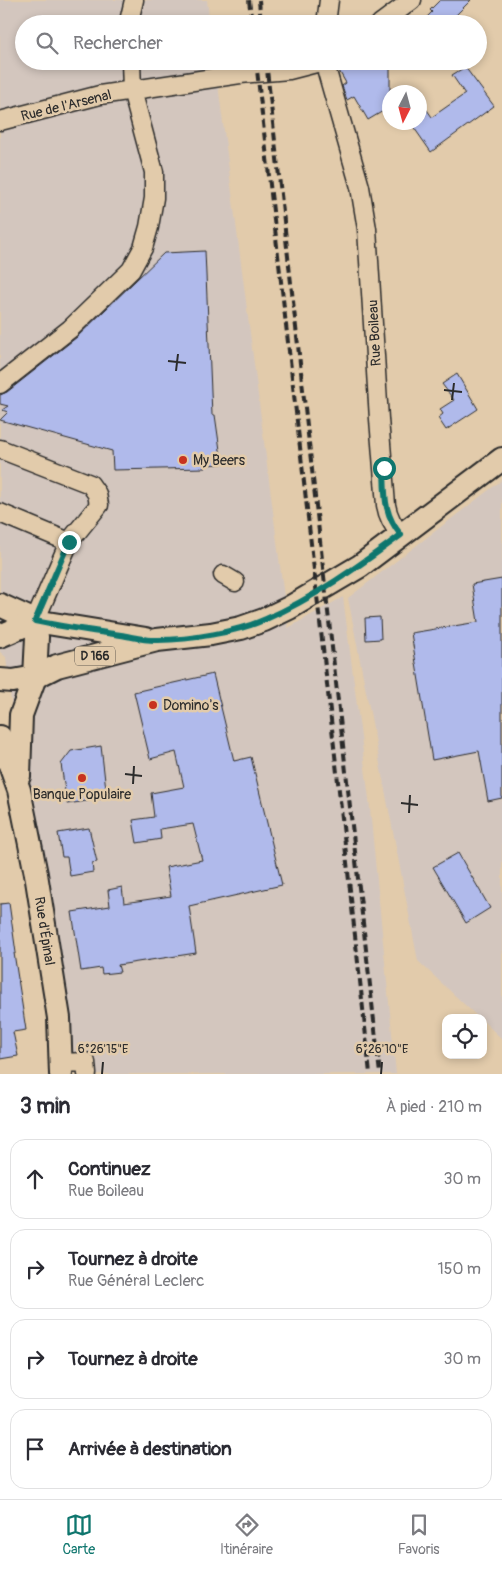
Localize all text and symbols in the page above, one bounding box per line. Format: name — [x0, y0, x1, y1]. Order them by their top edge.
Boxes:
search box — [15, 15, 487, 70]
icon: search — [33, 29, 61, 57]
text: Rechercher — [73, 31, 163, 55]
north arrow — [382, 85, 427, 130]
street label: Rue de l'Arsenal — [19, 86, 113, 125]
street label: Rue Boileau — [364, 299, 385, 367]
place label: My Beers — [193, 452, 246, 469]
marker: My Beers — [177, 454, 189, 466]
route start — [373, 457, 396, 480]
route end — [58, 531, 81, 554]
road number: D 166 — [75, 646, 115, 666]
place label: Domino's — [163, 697, 219, 714]
marker: Domino's — [147, 699, 159, 711]
marker: Banque Populaire — [76, 772, 88, 784]
place label: Banque Populaire — [33, 786, 131, 803]
street label: Rue d'Épinal — [31, 895, 59, 967]
map controls — [442, 1014, 487, 1059]
button: locate — [442, 1014, 487, 1059]
text: 6°26'15"E — [78, 1042, 128, 1057]
text: 6°26'10"E — [356, 1042, 408, 1057]
text: 3 min — [20, 1093, 70, 1120]
text: À pied · 210 m — [386, 1097, 482, 1117]
text: Continuez — [68, 1157, 151, 1181]
icon: ahead — [21, 1165, 49, 1193]
text: 30 m — [443, 1169, 481, 1189]
text: Rue Boileau — [68, 1181, 144, 1201]
text: Tournez à droite — [68, 1247, 198, 1271]
icon: right — [21, 1255, 49, 1283]
text: 150 m — [437, 1259, 481, 1279]
text: Rue Général Leclerc — [68, 1271, 204, 1291]
icon: right — [21, 1345, 49, 1373]
text: Tournez à droite — [68, 1347, 198, 1371]
text: 30 m — [443, 1349, 481, 1369]
icon: arrive — [21, 1435, 49, 1463]
text: Arrivée à destination — [68, 1437, 232, 1461]
tab: Carte — [62, 1511, 95, 1558]
tab: Itinéraire — [220, 1511, 273, 1558]
tab: Favoris — [398, 1511, 440, 1558]

